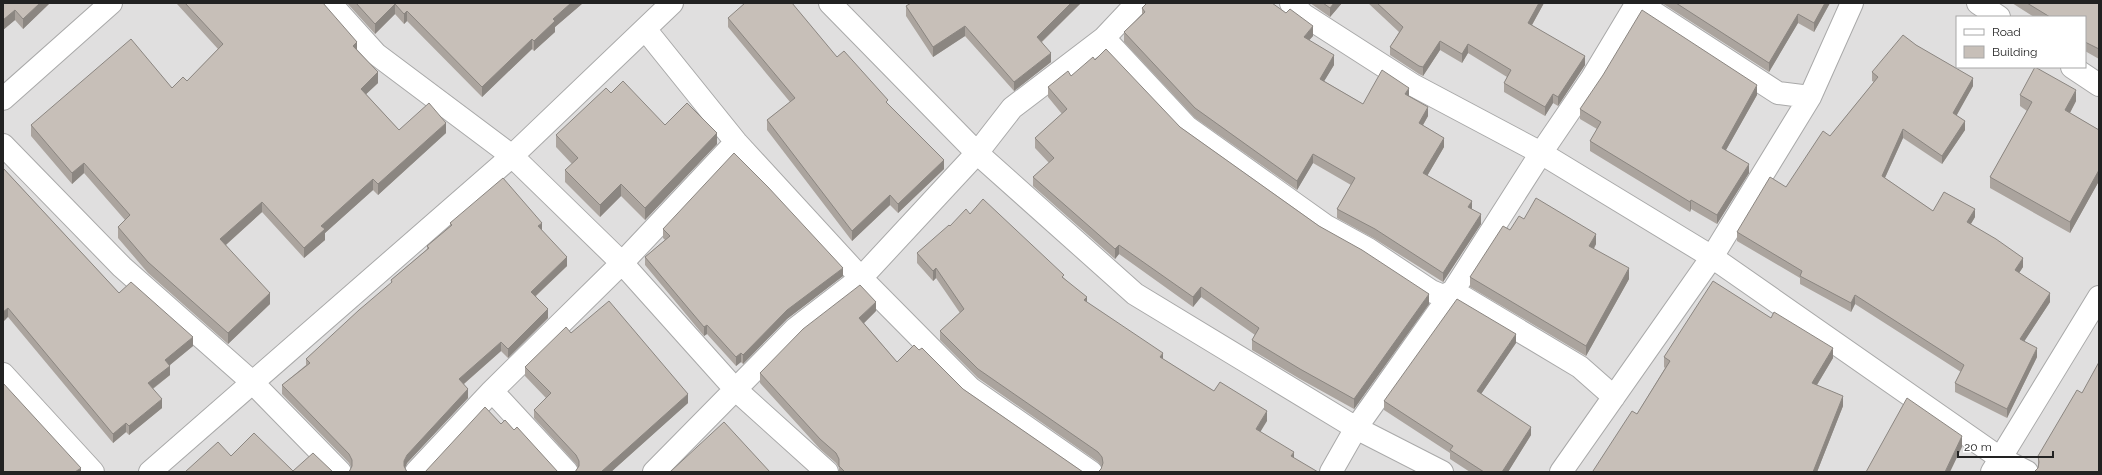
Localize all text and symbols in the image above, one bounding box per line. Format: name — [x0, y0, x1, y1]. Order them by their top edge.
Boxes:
legend — [1956, 16, 2086, 68]
text: Road — [1992, 25, 2021, 39]
text: Building — [1992, 45, 2038, 59]
scale bar — [1958, 433, 2053, 459]
text: 20 m — [1964, 440, 1992, 454]

